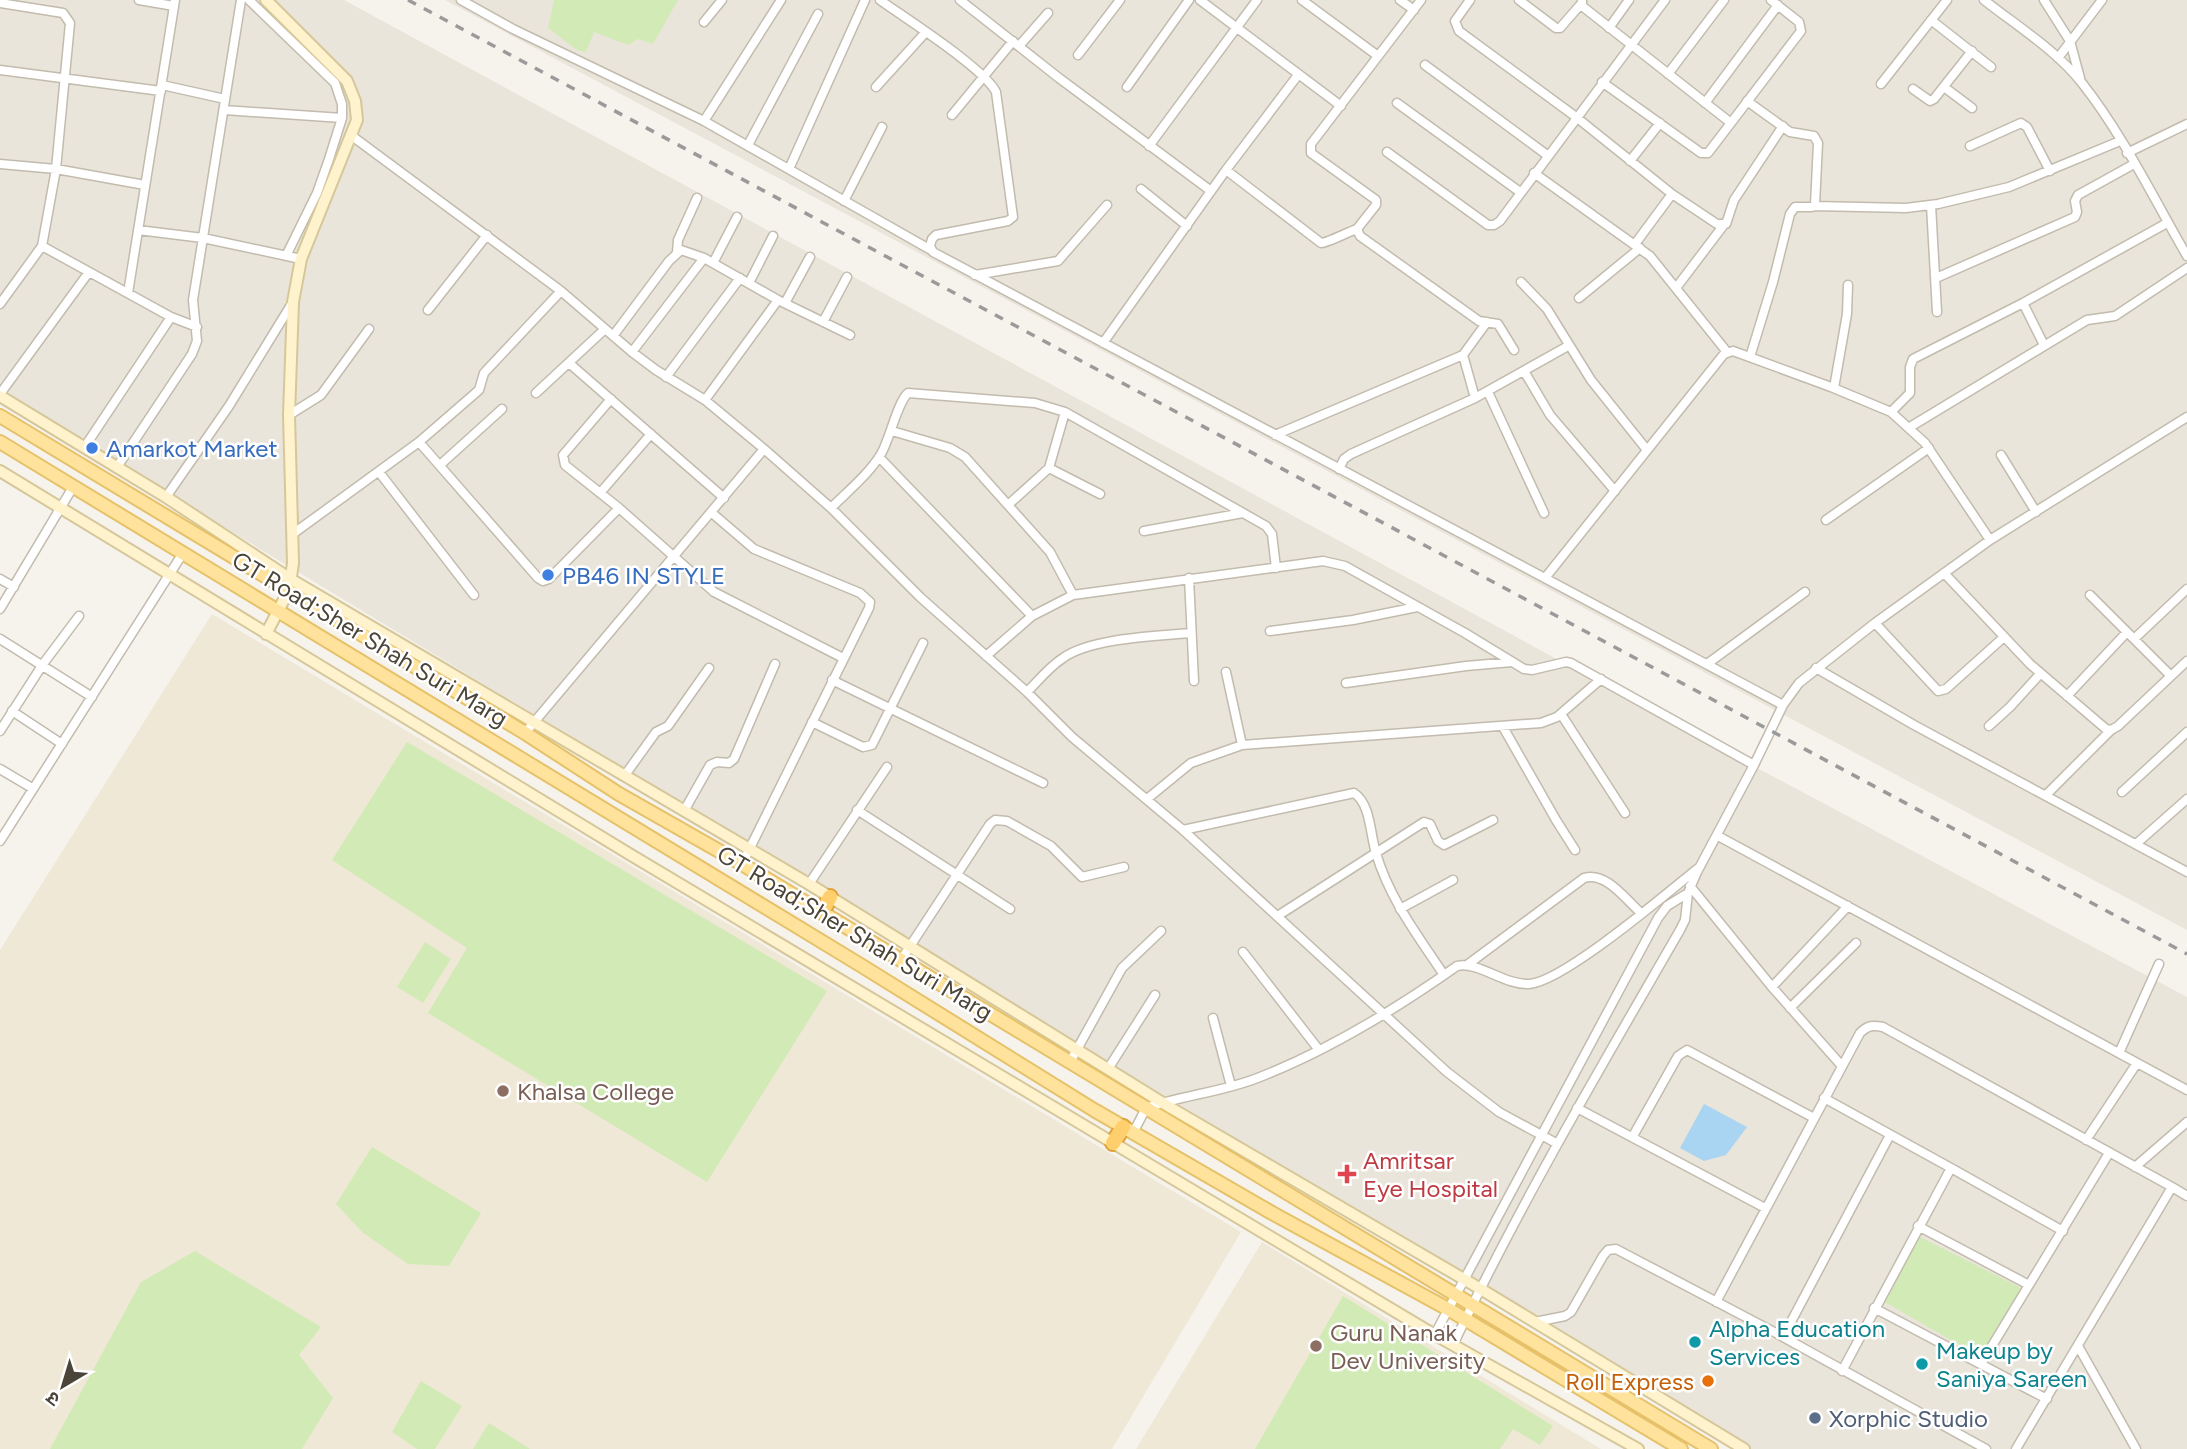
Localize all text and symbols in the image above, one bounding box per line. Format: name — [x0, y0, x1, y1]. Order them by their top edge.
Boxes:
place label: Amarkot Market — [106, 434, 278, 463]
marker: Amarkot Market — [84, 440, 100, 456]
street label: GT Road;Sher Shah Suri Marg — [227, 545, 513, 733]
place label: PB46 IN STYLE — [562, 561, 725, 590]
marker: PB46 IN STYLE — [540, 567, 556, 583]
street label: GT Road;Sher Shah Suri Marg — [712, 839, 998, 1027]
place label: Khalsa College — [517, 1077, 674, 1106]
marker: Khalsa College — [495, 1083, 511, 1099]
place label: Amritsar Eye Hospital — [1363, 1146, 1498, 1203]
marker: Amritsar Eye Hospital — [1337, 1164, 1357, 1184]
place label: Alpha Education Services — [1709, 1314, 1885, 1371]
place label: Guru Nanak Dev University — [1330, 1318, 1486, 1375]
marker: Alpha Education Services — [1687, 1334, 1703, 1350]
place label: Makeup by Saniya Sareen — [1936, 1336, 2087, 1393]
marker: Guru Nanak Dev University — [1308, 1338, 1324, 1354]
north arrow — [28, 1351, 98, 1421]
marker: Makeup by Saniya Sareen — [1914, 1356, 1930, 1372]
place label: Roll Express — [1565, 1367, 1694, 1396]
marker: Roll Express — [1700, 1373, 1716, 1389]
text: उ — [41, 1386, 64, 1411]
place label: Xorphic Studio — [1829, 1404, 1988, 1433]
marker: Xorphic Studio — [1807, 1410, 1823, 1426]

